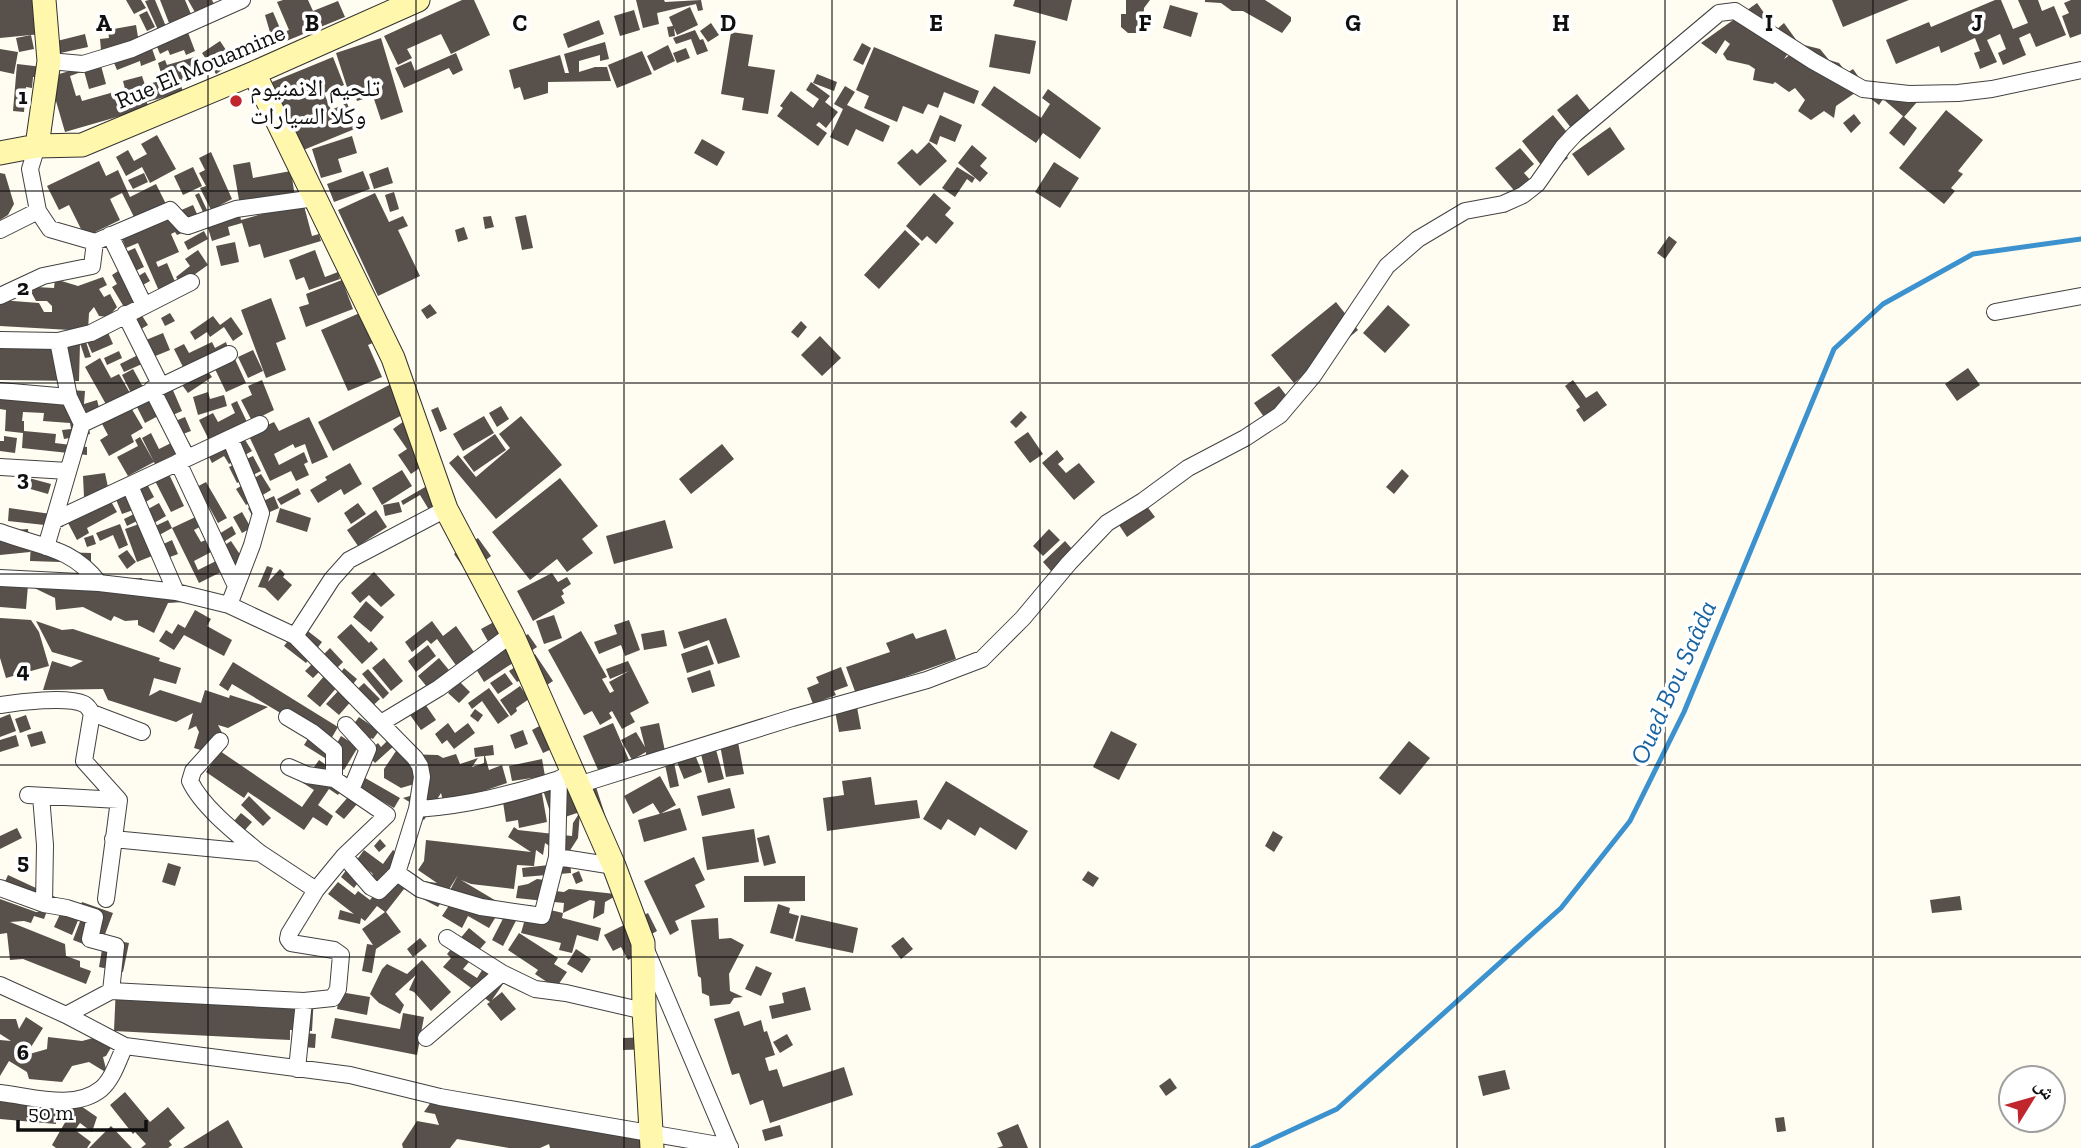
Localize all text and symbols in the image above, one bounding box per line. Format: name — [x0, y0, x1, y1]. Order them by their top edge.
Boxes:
text: A — [96, 9, 112, 37]
text: B — [305, 9, 319, 37]
text: C — [513, 9, 527, 37]
text: D — [720, 9, 736, 37]
text: E — [929, 9, 943, 37]
text: F — [1138, 9, 1152, 37]
text: G — [1345, 9, 1361, 37]
text: H — [1552, 9, 1570, 37]
text: I — [1765, 9, 1773, 37]
text: J — [1971, 9, 1983, 37]
street label: Rue El Mouamine — [111, 17, 289, 115]
place label: تلحيم الانمنيوم وكلا السيارات — [250, 73, 380, 130]
text: 1 — [18, 82, 28, 110]
marker: تلحيم الانمنيوم وكلا السيارات — [228, 93, 244, 109]
text: 2 — [17, 273, 29, 301]
text: 3 — [17, 464, 29, 492]
water label: Oued Bou Saâda — [1623, 595, 1723, 769]
text: 4 — [16, 656, 30, 684]
text: 5 — [17, 847, 29, 875]
text: 6 — [17, 1038, 29, 1066]
north arrow — [1997, 1064, 2067, 1134]
text: ش — [2030, 1074, 2060, 1104]
scale bar — [18, 1088, 145, 1132]
text: 50 m — [28, 1100, 74, 1125]

